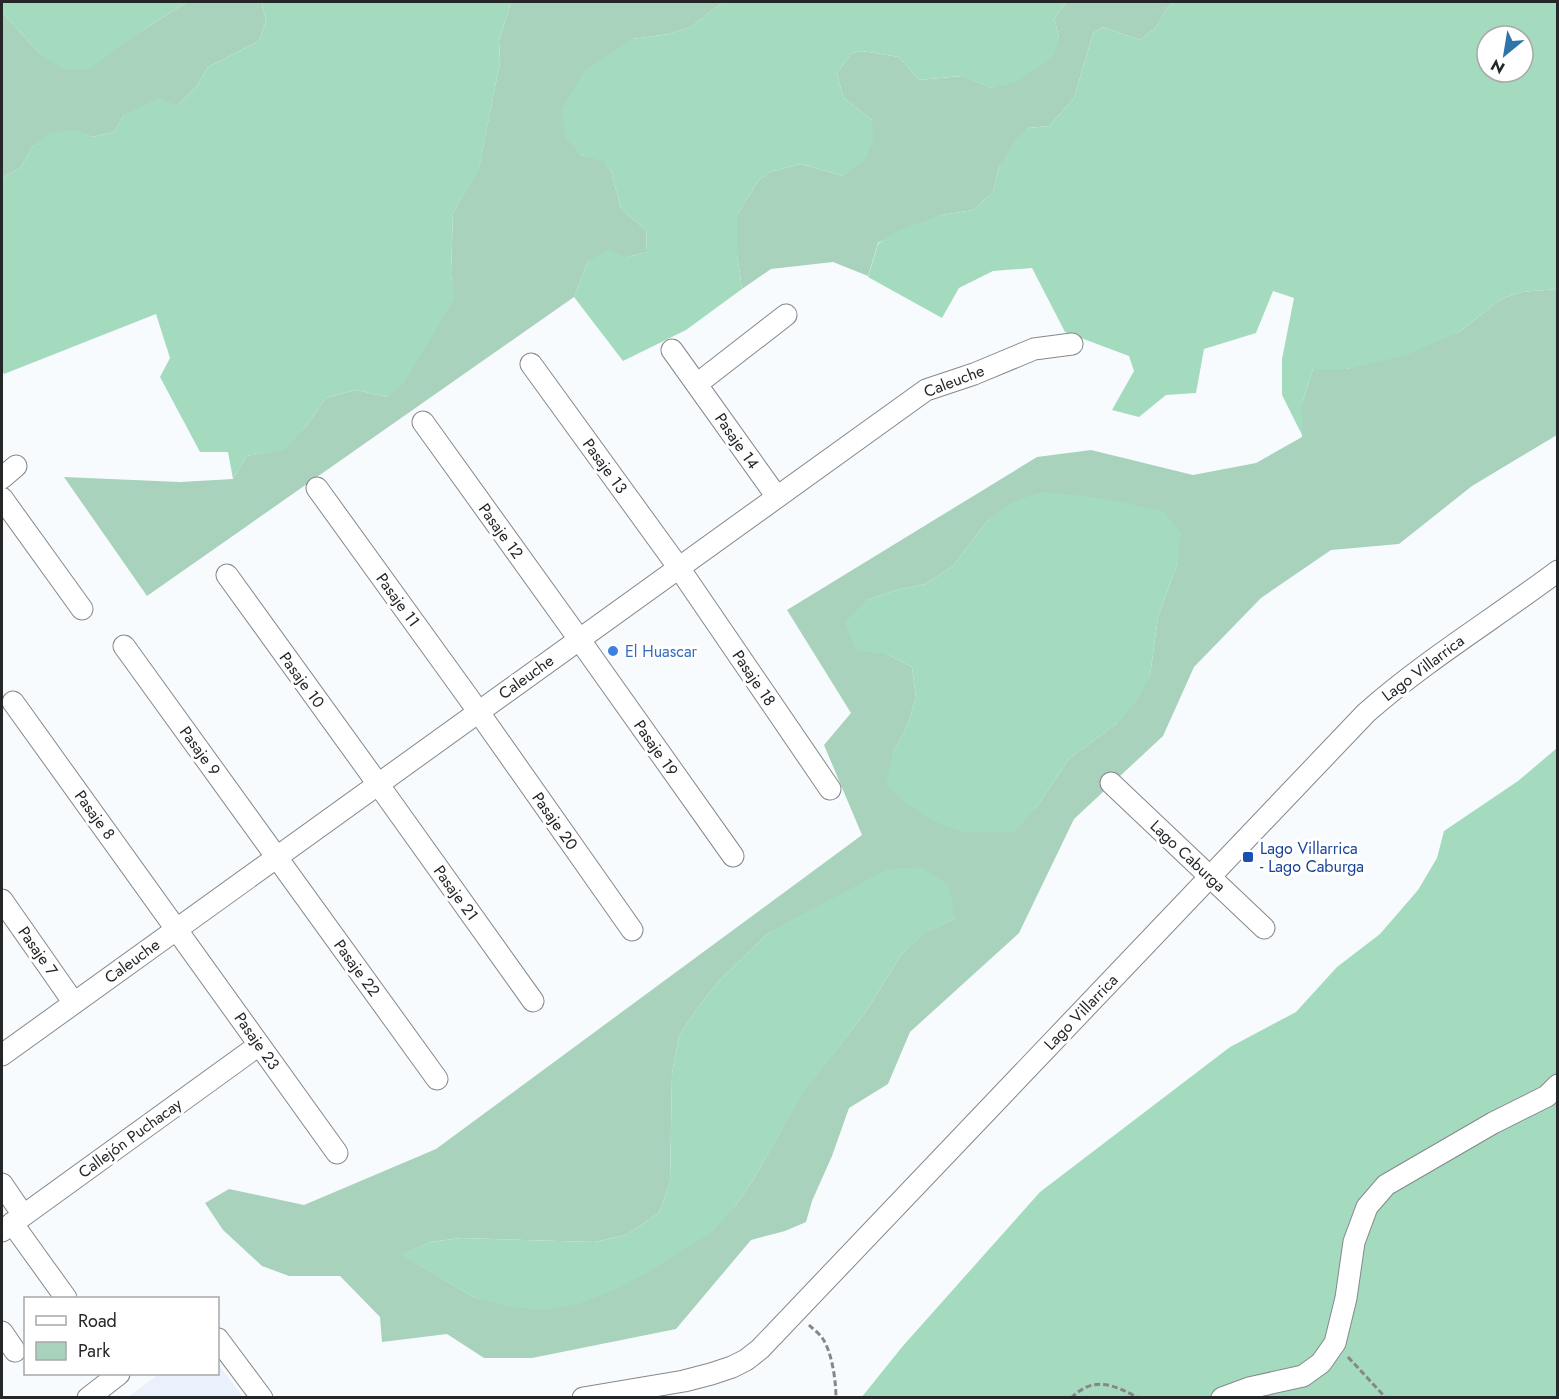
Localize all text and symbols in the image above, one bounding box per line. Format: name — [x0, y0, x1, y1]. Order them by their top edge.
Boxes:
north arrow — [1475, 24, 1535, 84]
text: N — [1486, 53, 1509, 80]
street label: Caleuche — [920, 359, 988, 403]
street label: Pasaje 14 — [709, 408, 765, 474]
street label: Pasaje 13 — [577, 434, 633, 498]
street label: Pasaje 12 — [473, 499, 529, 563]
street label: Pasaje 11 — [371, 568, 425, 632]
street label: Lago Villarrica — [1377, 629, 1469, 707]
place label: El Huascar — [625, 640, 698, 663]
marker: El Huascar — [606, 644, 620, 658]
street label: Pasaje 18 — [727, 645, 781, 711]
street label: Pasaje 10 — [274, 647, 330, 713]
street label: Caleuche — [494, 649, 558, 705]
street label: Pasaje 19 — [628, 715, 684, 781]
street label: Pasaje 9 — [174, 721, 226, 781]
street label: Pasaje 8 — [69, 786, 121, 844]
street label: Pasaje 20 — [527, 787, 583, 855]
street label: Lago Caburga — [1145, 815, 1231, 897]
place label: Lago Villarrica - Lago Caburga — [1260, 837, 1364, 878]
marker: Lago Villarrica - Lago Caburga — [1241, 850, 1255, 864]
street label: Pasaje 21 — [428, 861, 484, 925]
street label: Pasaje 7 — [13, 922, 64, 981]
street label: Caleuche — [100, 933, 164, 989]
street label: Pasaje 22 — [328, 935, 386, 1001]
street label: Lago Villarrica — [1039, 969, 1123, 1055]
street label: Pasaje 23 — [229, 1008, 285, 1074]
street label: Callejón Puchacay — [73, 1092, 187, 1183]
legend — [24, 1297, 219, 1375]
text: Road — [78, 1308, 117, 1334]
text: Park — [78, 1338, 110, 1364]

